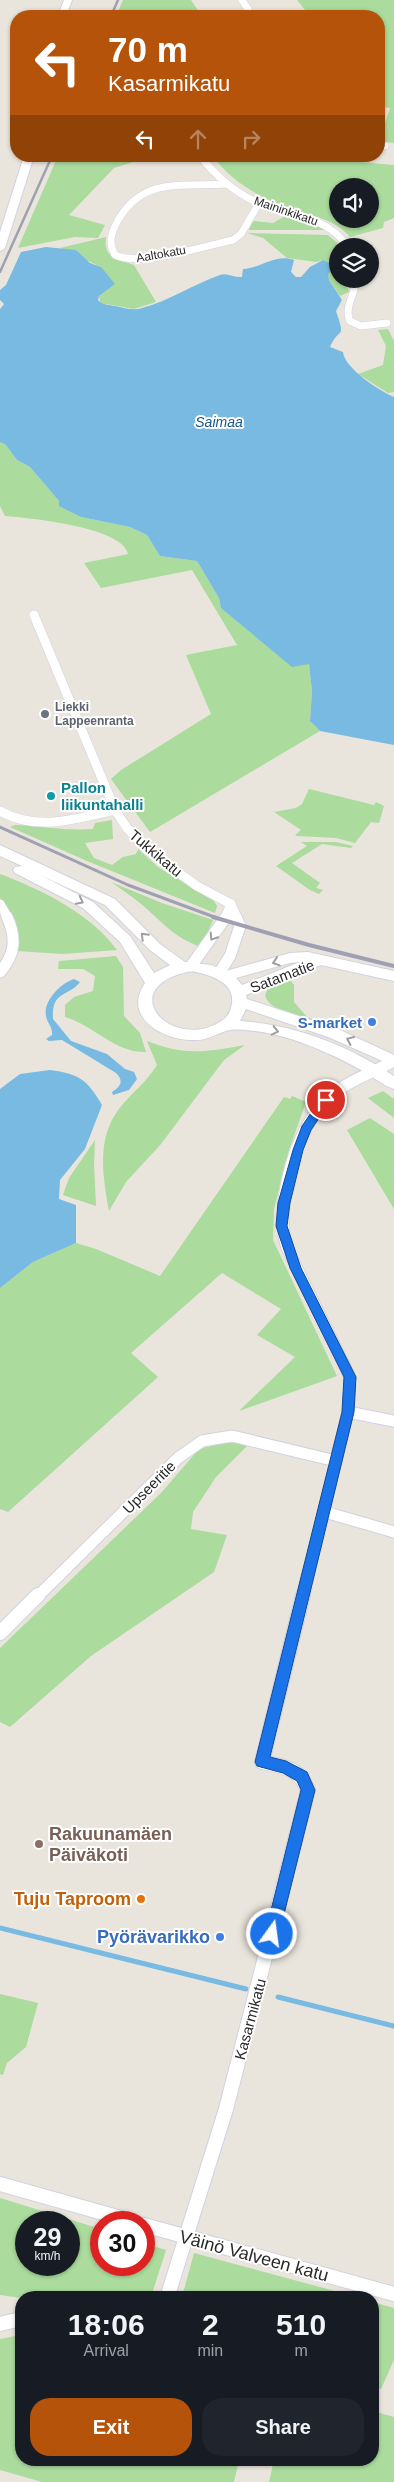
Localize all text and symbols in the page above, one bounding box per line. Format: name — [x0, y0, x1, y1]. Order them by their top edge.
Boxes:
icon: left — [25, 30, 90, 95]
text: 70 m — [108, 30, 188, 69]
text: Kasarmikatu — [108, 71, 230, 96]
icon: left — [131, 125, 159, 153]
icon: ahead — [184, 125, 212, 153]
icon: right — [237, 125, 265, 153]
map controls — [329, 178, 379, 288]
button: sound — [329, 178, 379, 228]
street label: Maininkikatu — [252, 194, 320, 228]
button: layers — [329, 238, 379, 288]
street label: Aaltokatu — [135, 243, 187, 265]
water label: Saimaa — [195, 414, 243, 430]
place label: Liekki Lappeenranta — [55, 700, 134, 728]
marker: Liekki Lappeenranta — [39, 708, 51, 720]
place label: Pallon liikuntahalli — [61, 779, 144, 813]
marker: Pallon liikuntahalli — [45, 790, 57, 802]
street label: Tukkikatu — [126, 826, 186, 880]
one-way arrow — [74, 895, 83, 905]
one-way arrow — [210, 931, 220, 940]
one-way arrow — [141, 933, 150, 942]
street label: Satamatie — [247, 956, 317, 996]
one-way arrow — [273, 956, 281, 966]
place label: S-market — [298, 1014, 362, 1031]
marker: S-market — [366, 1016, 378, 1028]
one-way arrow — [271, 1025, 280, 1036]
one-way arrow — [346, 1036, 355, 1047]
pin — [305, 1079, 347, 1121]
icon: arrive — [312, 1086, 340, 1114]
street label: Upseeritie — [119, 1457, 179, 1517]
place label: Rakuunamäen Päiväkoti — [49, 1824, 172, 1865]
marker: Rakuunamäen Päiväkoti — [33, 1838, 45, 1850]
place label: Tuju Taproom — [14, 1889, 131, 1909]
marker: Tuju Taproom — [135, 1893, 147, 1905]
position arrow — [245, 1907, 297, 1959]
place label: Pyörävarikko — [97, 1927, 210, 1947]
marker: Pyörävarikko — [214, 1931, 226, 1943]
street label: Kasarmikatu — [231, 1977, 269, 2061]
speed limit sign: 30 — [90, 2211, 155, 2276]
text: 29 — [34, 2223, 61, 2251]
street label: Väinö Valveen katu — [177, 2226, 331, 2286]
text: km/h — [34, 2249, 61, 2263]
text: 18:06 — [68, 2308, 145, 2341]
text: 2 — [202, 2308, 219, 2341]
text: 510 — [276, 2308, 326, 2341]
text: Arrival — [84, 2342, 129, 2359]
text: min — [197, 2342, 223, 2359]
text: m — [294, 2342, 308, 2359]
button: Exit — [30, 2398, 192, 2456]
button: Share — [202, 2398, 364, 2456]

